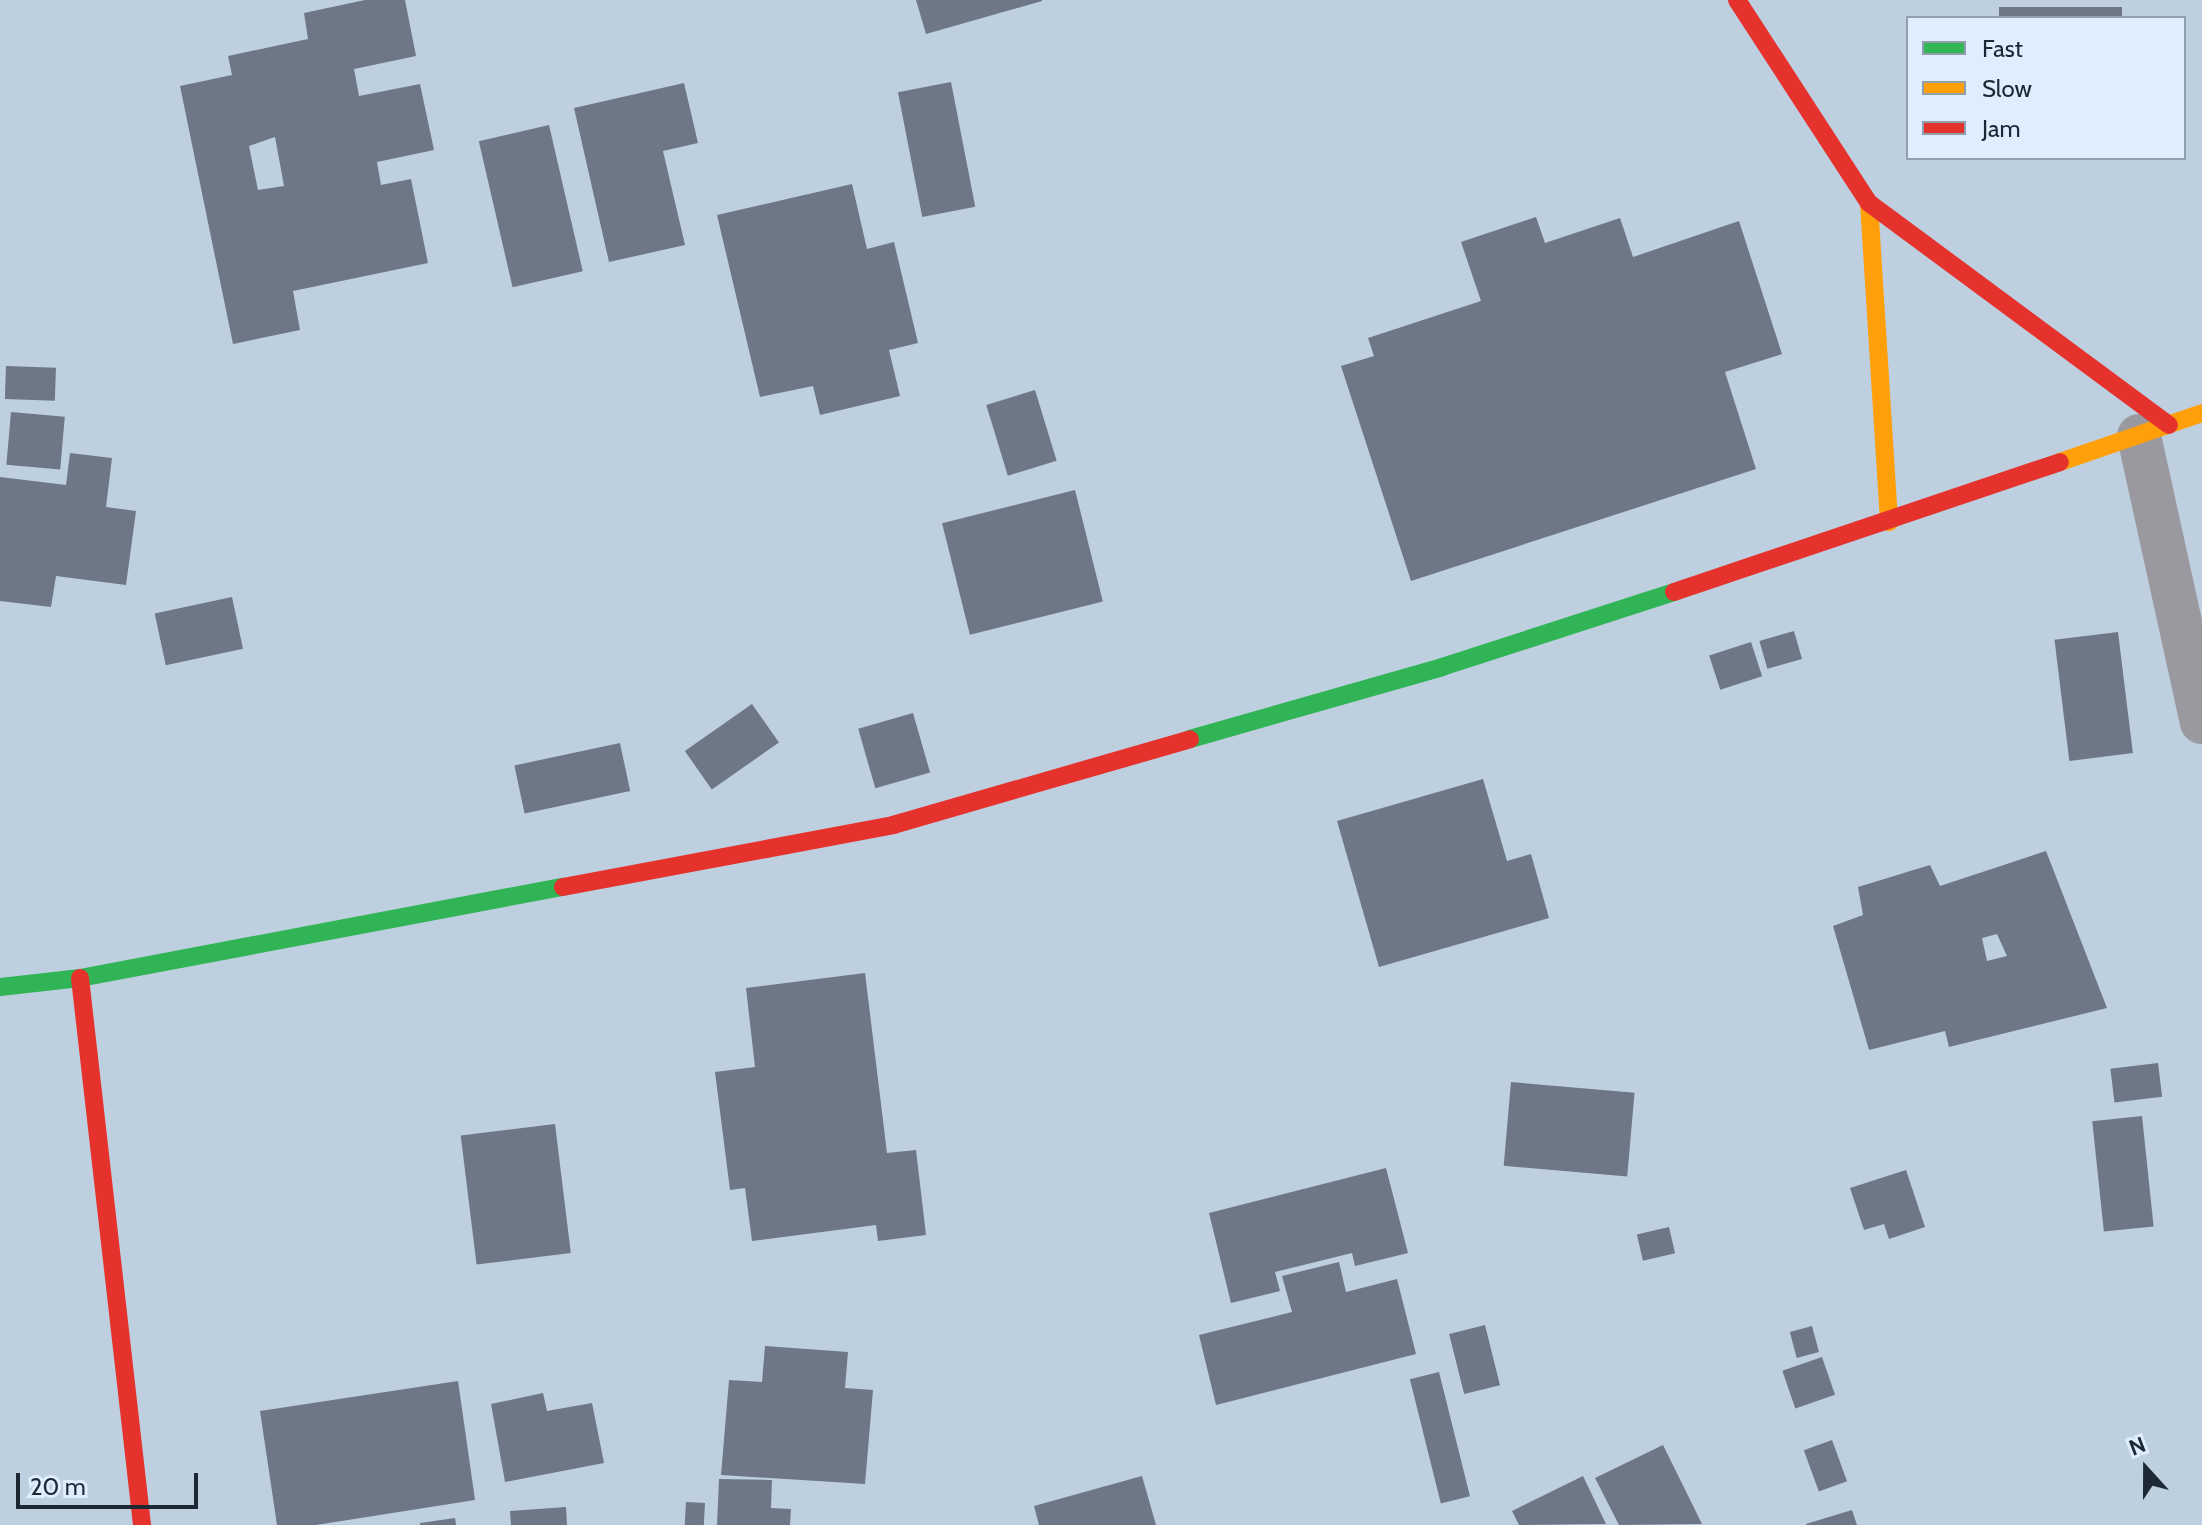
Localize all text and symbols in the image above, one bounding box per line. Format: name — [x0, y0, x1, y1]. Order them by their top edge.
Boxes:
legend — [1906, 16, 2186, 160]
text: Fast — [1982, 34, 2023, 63]
text: Slow — [1982, 74, 2032, 103]
text: Jam — [1982, 114, 2020, 143]
north arrow — [2106, 1429, 2186, 1509]
text: N — [2125, 1431, 2149, 1462]
scale bar — [20, 1457, 202, 1507]
text: 20 m — [30, 1472, 86, 1501]

